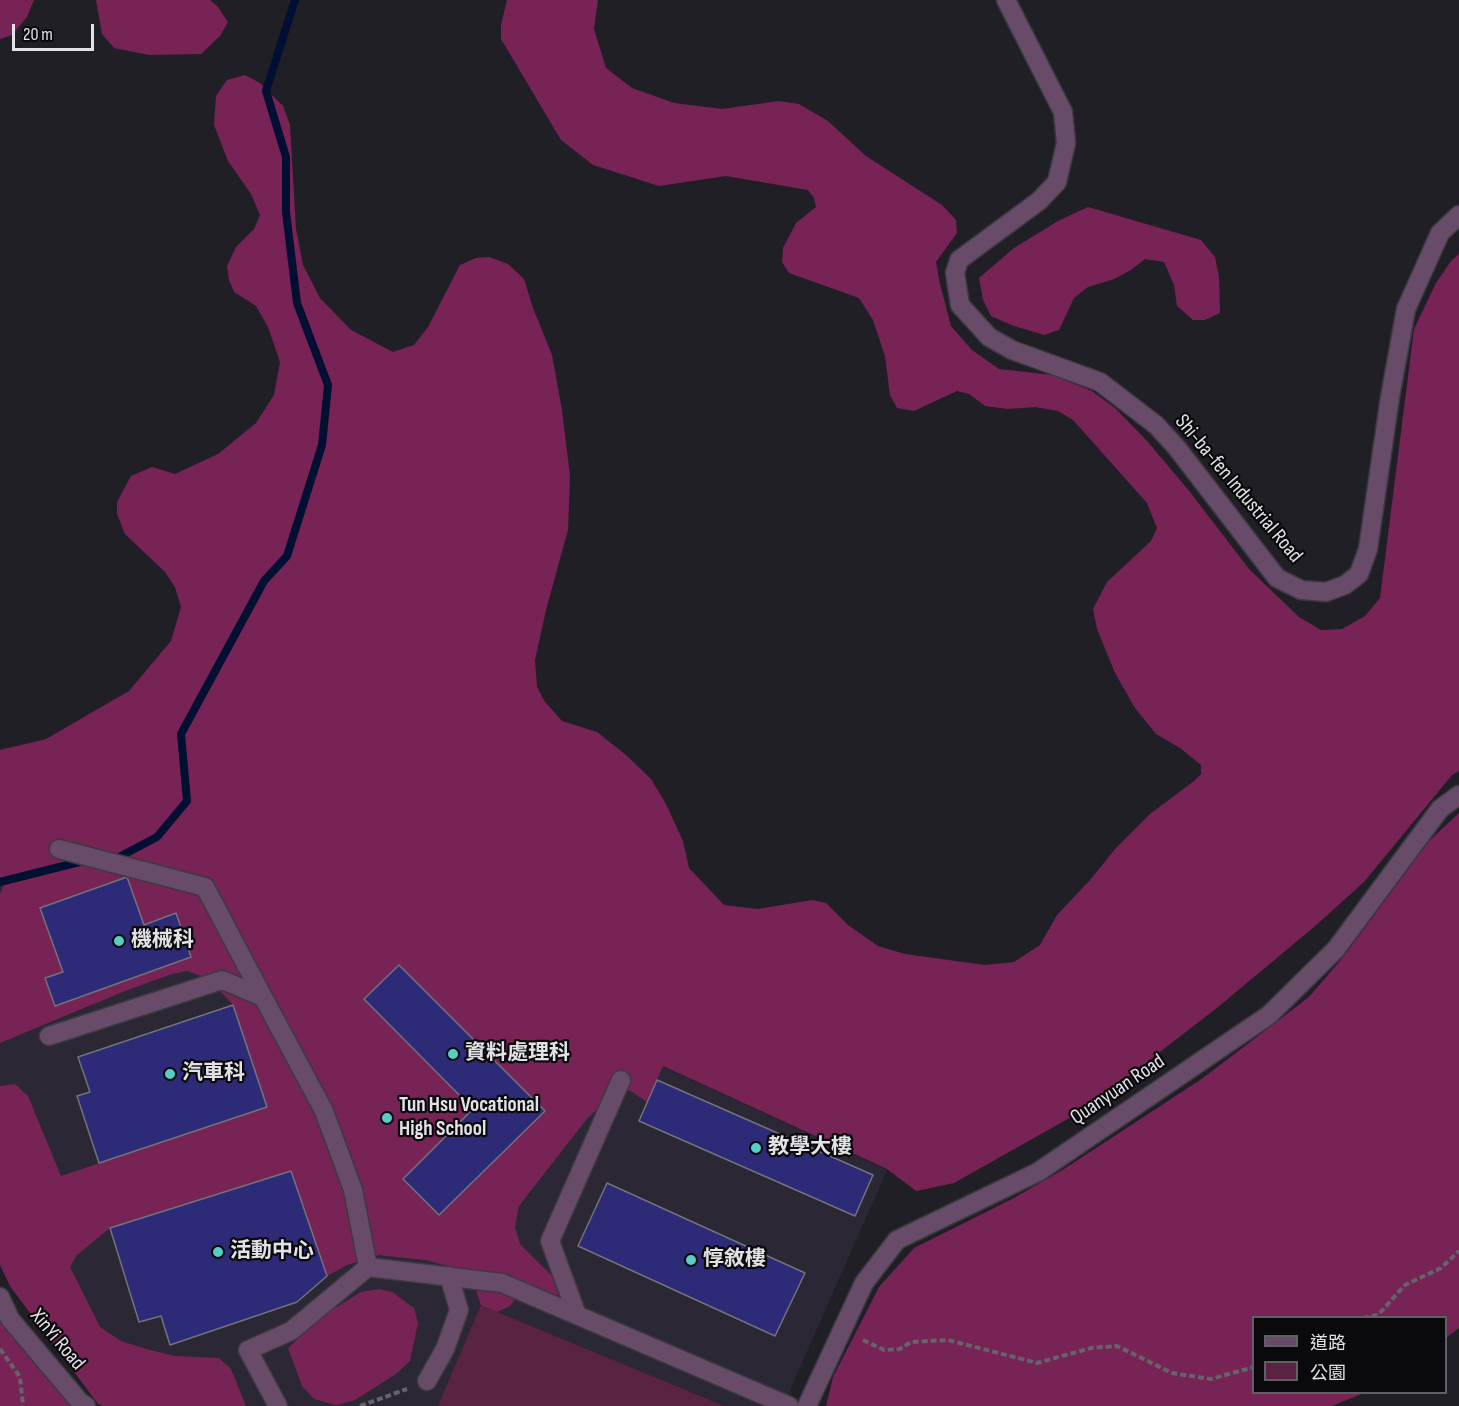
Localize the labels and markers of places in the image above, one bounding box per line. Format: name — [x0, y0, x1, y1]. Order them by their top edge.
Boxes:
place label: 機械科 — [131, 928, 194, 954]
marker: 機械科 — [112, 934, 126, 948]
place label: 資料處理科 — [465, 1041, 570, 1067]
marker: 資料處理科 — [446, 1047, 460, 1061]
place label: 汽車科 — [182, 1061, 245, 1087]
marker: 汽車科 — [163, 1067, 177, 1081]
place label: Tun Hsu Vocational High School — [399, 1093, 539, 1143]
marker: Tun Hsu Vocational High School — [380, 1111, 394, 1125]
place label: 教學大樓 — [768, 1135, 852, 1161]
marker: 教學大樓 — [749, 1141, 763, 1155]
place label: 活動中心 — [230, 1239, 314, 1265]
marker: 活動中心 — [211, 1245, 225, 1259]
place label: 惇敘樓 — [703, 1247, 766, 1273]
marker: 惇敘樓 — [684, 1253, 698, 1267]

